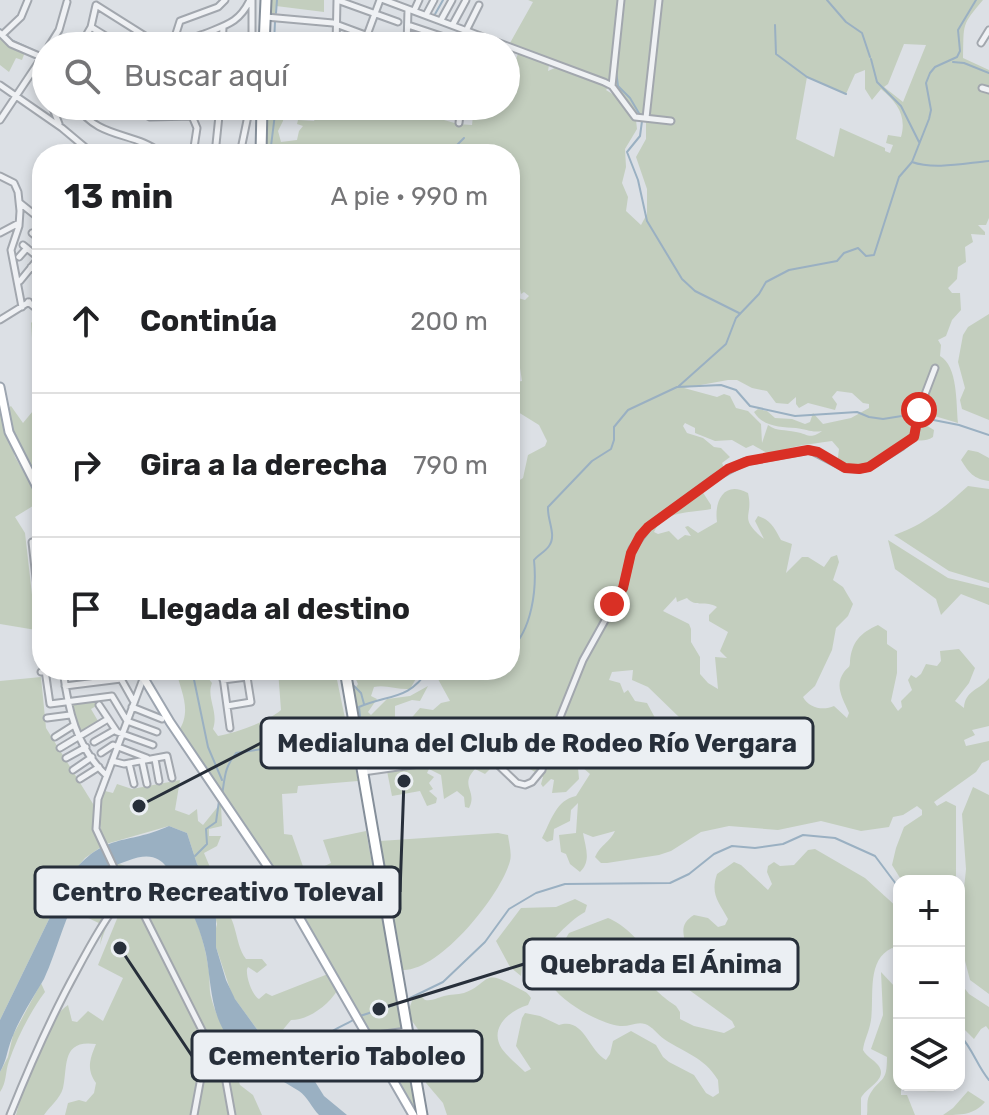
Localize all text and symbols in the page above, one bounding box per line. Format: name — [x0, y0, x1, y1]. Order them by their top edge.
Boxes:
search box — [32, 32, 520, 120]
icon: search — [60, 54, 104, 98]
text: Buscar aquí — [124, 58, 288, 94]
text: 13 min — [64, 176, 173, 217]
text: A pie · 990 m — [330, 181, 488, 212]
icon: ahead — [64, 299, 108, 343]
text: Continúa — [140, 303, 277, 339]
text: 200 m — [410, 306, 488, 337]
route start — [901, 392, 937, 428]
icon: right — [64, 443, 108, 487]
text: Gira a la derecha — [140, 447, 387, 483]
text: 790 m — [413, 450, 488, 481]
route end — [594, 586, 630, 622]
icon: arrive — [64, 587, 108, 631]
text: Llegada al destino — [140, 591, 410, 627]
callout: Medialuna del Club de Rodeo Río Vergara — [261, 718, 813, 768]
text: Medialuna del Club de Rodeo Río Vergara — [277, 728, 797, 759]
callout: Centro Recreativo Toleval — [35, 867, 400, 917]
map controls — [893, 875, 965, 1091]
button: + — [893, 875, 965, 947]
text: Centro Recreativo Toleval — [52, 877, 384, 908]
callout: Quebrada El Ánima — [524, 939, 798, 989]
button: − — [893, 947, 965, 1019]
text: Quebrada El Ánima — [540, 949, 782, 980]
button: layers — [893, 1019, 965, 1091]
callout: Cementerio Taboleo — [192, 1031, 482, 1081]
text: Cementerio Taboleo — [208, 1041, 466, 1072]

